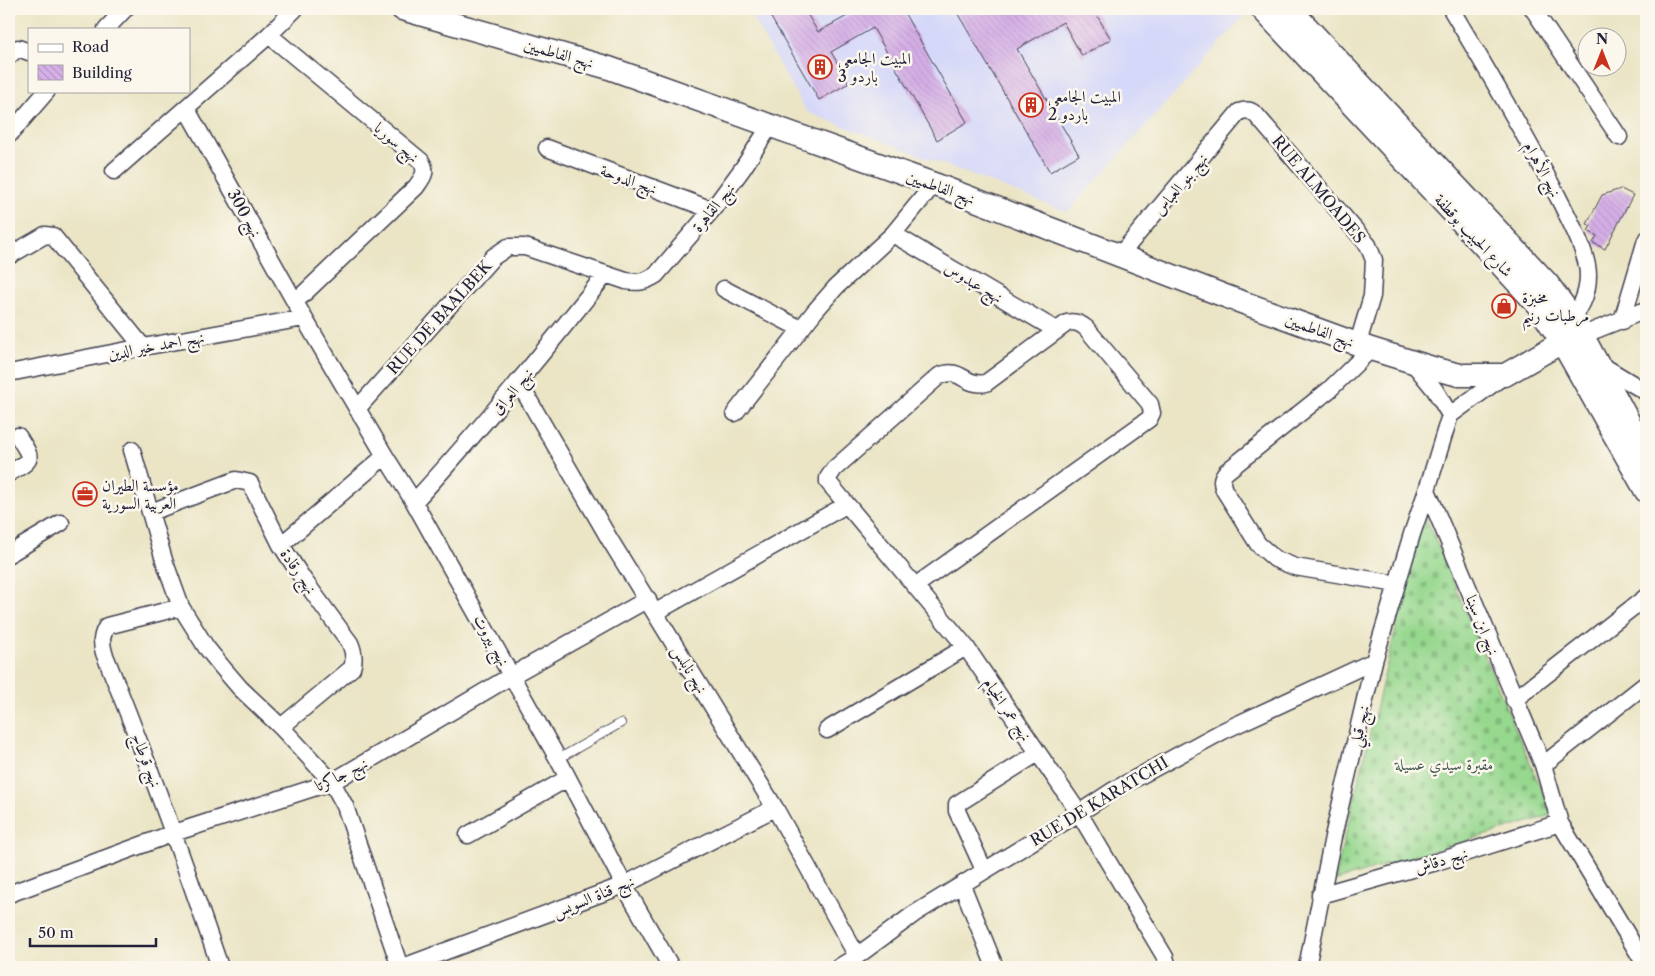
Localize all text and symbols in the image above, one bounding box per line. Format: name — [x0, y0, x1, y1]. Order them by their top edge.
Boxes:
legend — [28, 28, 190, 92]
north arrow — [1578, 28, 1628, 78]
text: N — [1596, 30, 1608, 48]
street label: نهج الفاطميين — [520, 34, 596, 77]
text: Road — [72, 37, 109, 56]
place label: المبيت الجامعي باردو 3 — [838, 48, 911, 86]
building icon: المبيت الجامعي باردو 3 — [807, 54, 833, 80]
text: Building — [72, 63, 132, 82]
place label: المبيت الجامعي باردو 2 — [1048, 86, 1121, 124]
building icon: المبيت الجامعي باردو 2 — [1018, 92, 1044, 118]
street label: نهج سوريا — [367, 117, 424, 170]
street label: RUE ALMOADES — [1268, 131, 1370, 247]
street label: نهج الأهرام — [1516, 137, 1567, 203]
street label: نهج بنو العباس — [1148, 149, 1216, 222]
street label: نهج الدوحة — [596, 160, 660, 203]
street label: نهج الفاطميين — [902, 165, 978, 213]
street label: نهج القاهرة — [687, 178, 743, 239]
street label: نهج 300 — [219, 185, 266, 243]
street label: شارع الحبيب بوقطفة — [1428, 189, 1517, 283]
street label: RUE DE BAALBEK — [382, 255, 496, 378]
street label: نهج عبدوس — [939, 257, 1007, 311]
place label: مخبزة مرطبات رنيم — [1522, 287, 1589, 332]
shop icon: مخبزة مرطبات رنيم — [1491, 293, 1517, 319]
street label: نهج الفاطميين — [1281, 308, 1357, 356]
street label: نهج احمد خير الدين — [106, 327, 207, 368]
street label: نهج العراق — [487, 363, 541, 422]
place label: مؤسسة الطيران العربية السورية — [102, 475, 179, 514]
office icon: مؤسسة الطيران العربية السورية — [72, 481, 98, 507]
street label: نهج رقادة — [272, 544, 322, 600]
street label: نهج ابن سينا — [1457, 592, 1504, 660]
street label: نهج بيروت — [465, 611, 514, 672]
street label: نهج نابلس — [663, 641, 712, 700]
street label: نهج عمر الخيام — [975, 673, 1037, 747]
street label: نهج قبلي — [1345, 703, 1379, 750]
street label: نهج قرطاج — [123, 730, 166, 792]
street label: RUE DE KARATCHI — [1026, 752, 1172, 850]
street label: نهج جاكرتا — [311, 753, 373, 800]
park label: مقبرة سيدي عسيلة — [1394, 754, 1493, 777]
street label: نهج دقاش — [1412, 842, 1471, 882]
street label: نهج قناة السويس — [549, 871, 639, 926]
scale bar — [30, 916, 156, 948]
text: 50 m — [38, 923, 74, 942]

